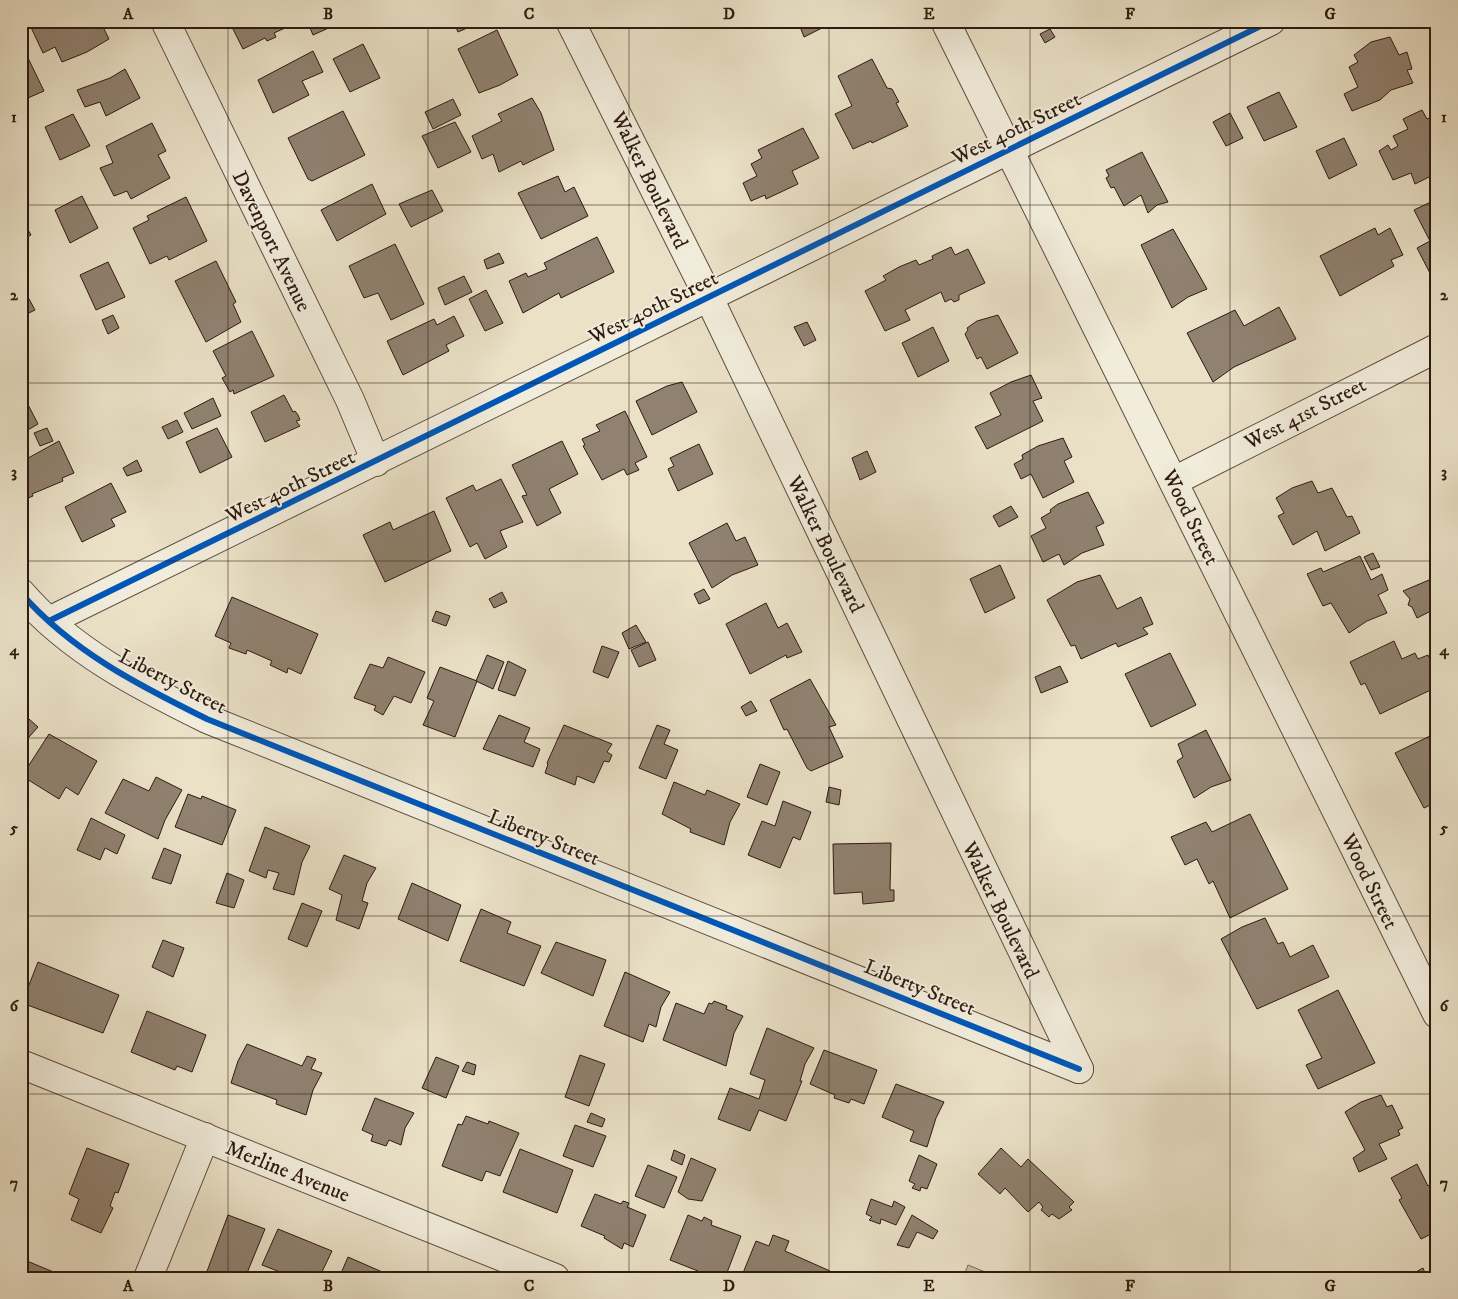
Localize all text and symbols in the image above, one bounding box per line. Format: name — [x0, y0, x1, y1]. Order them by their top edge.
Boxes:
text: A — [122, 4, 134, 24]
text: B — [323, 4, 333, 24]
text: C — [524, 4, 534, 24]
text: D — [723, 4, 735, 24]
text: E — [923, 4, 935, 24]
text: F — [1125, 4, 1135, 24]
text: G — [1324, 4, 1336, 24]
street label: West 40th Street — [947, 86, 1086, 172]
text: 1 — [11, 107, 17, 127]
street label: Walker Boulevard — [604, 107, 694, 254]
text: 1 — [1441, 107, 1447, 127]
street label: Davenport Avenue — [226, 167, 317, 316]
street label: West 40th Street — [584, 265, 723, 351]
text: 2 — [10, 285, 19, 305]
text: 2 — [1440, 285, 1449, 305]
street label: West 41st Street — [1239, 372, 1371, 456]
street label: West 40th Street — [221, 444, 360, 530]
text: 3 — [11, 462, 17, 482]
text: 3 — [1441, 462, 1447, 482]
street label: Wood Street — [1155, 464, 1225, 570]
street label: Walker Boulevard — [780, 471, 870, 618]
text: 4 — [8, 640, 19, 660]
text: 4 — [1438, 640, 1449, 660]
street label: Liberty Street — [114, 644, 231, 720]
street label: Liberty Street — [484, 804, 603, 872]
text: 5 — [9, 818, 18, 838]
text: 5 — [1439, 818, 1448, 838]
street label: Wood Street — [1334, 828, 1404, 934]
street label: Walker Boulevard — [955, 837, 1045, 984]
street label: Liberty Street — [860, 954, 979, 1022]
text: 6 — [10, 996, 20, 1016]
text: 6 — [1440, 996, 1450, 1016]
street label: Merline Avenue — [222, 1135, 354, 1209]
text: 7 — [10, 1173, 18, 1193]
text: 7 — [1440, 1173, 1448, 1193]
text: A — [122, 1276, 134, 1296]
text: B — [323, 1276, 333, 1296]
text: C — [524, 1276, 534, 1296]
text: D — [723, 1276, 735, 1296]
text: E — [923, 1276, 935, 1296]
text: F — [1125, 1276, 1135, 1296]
text: G — [1324, 1276, 1336, 1296]

